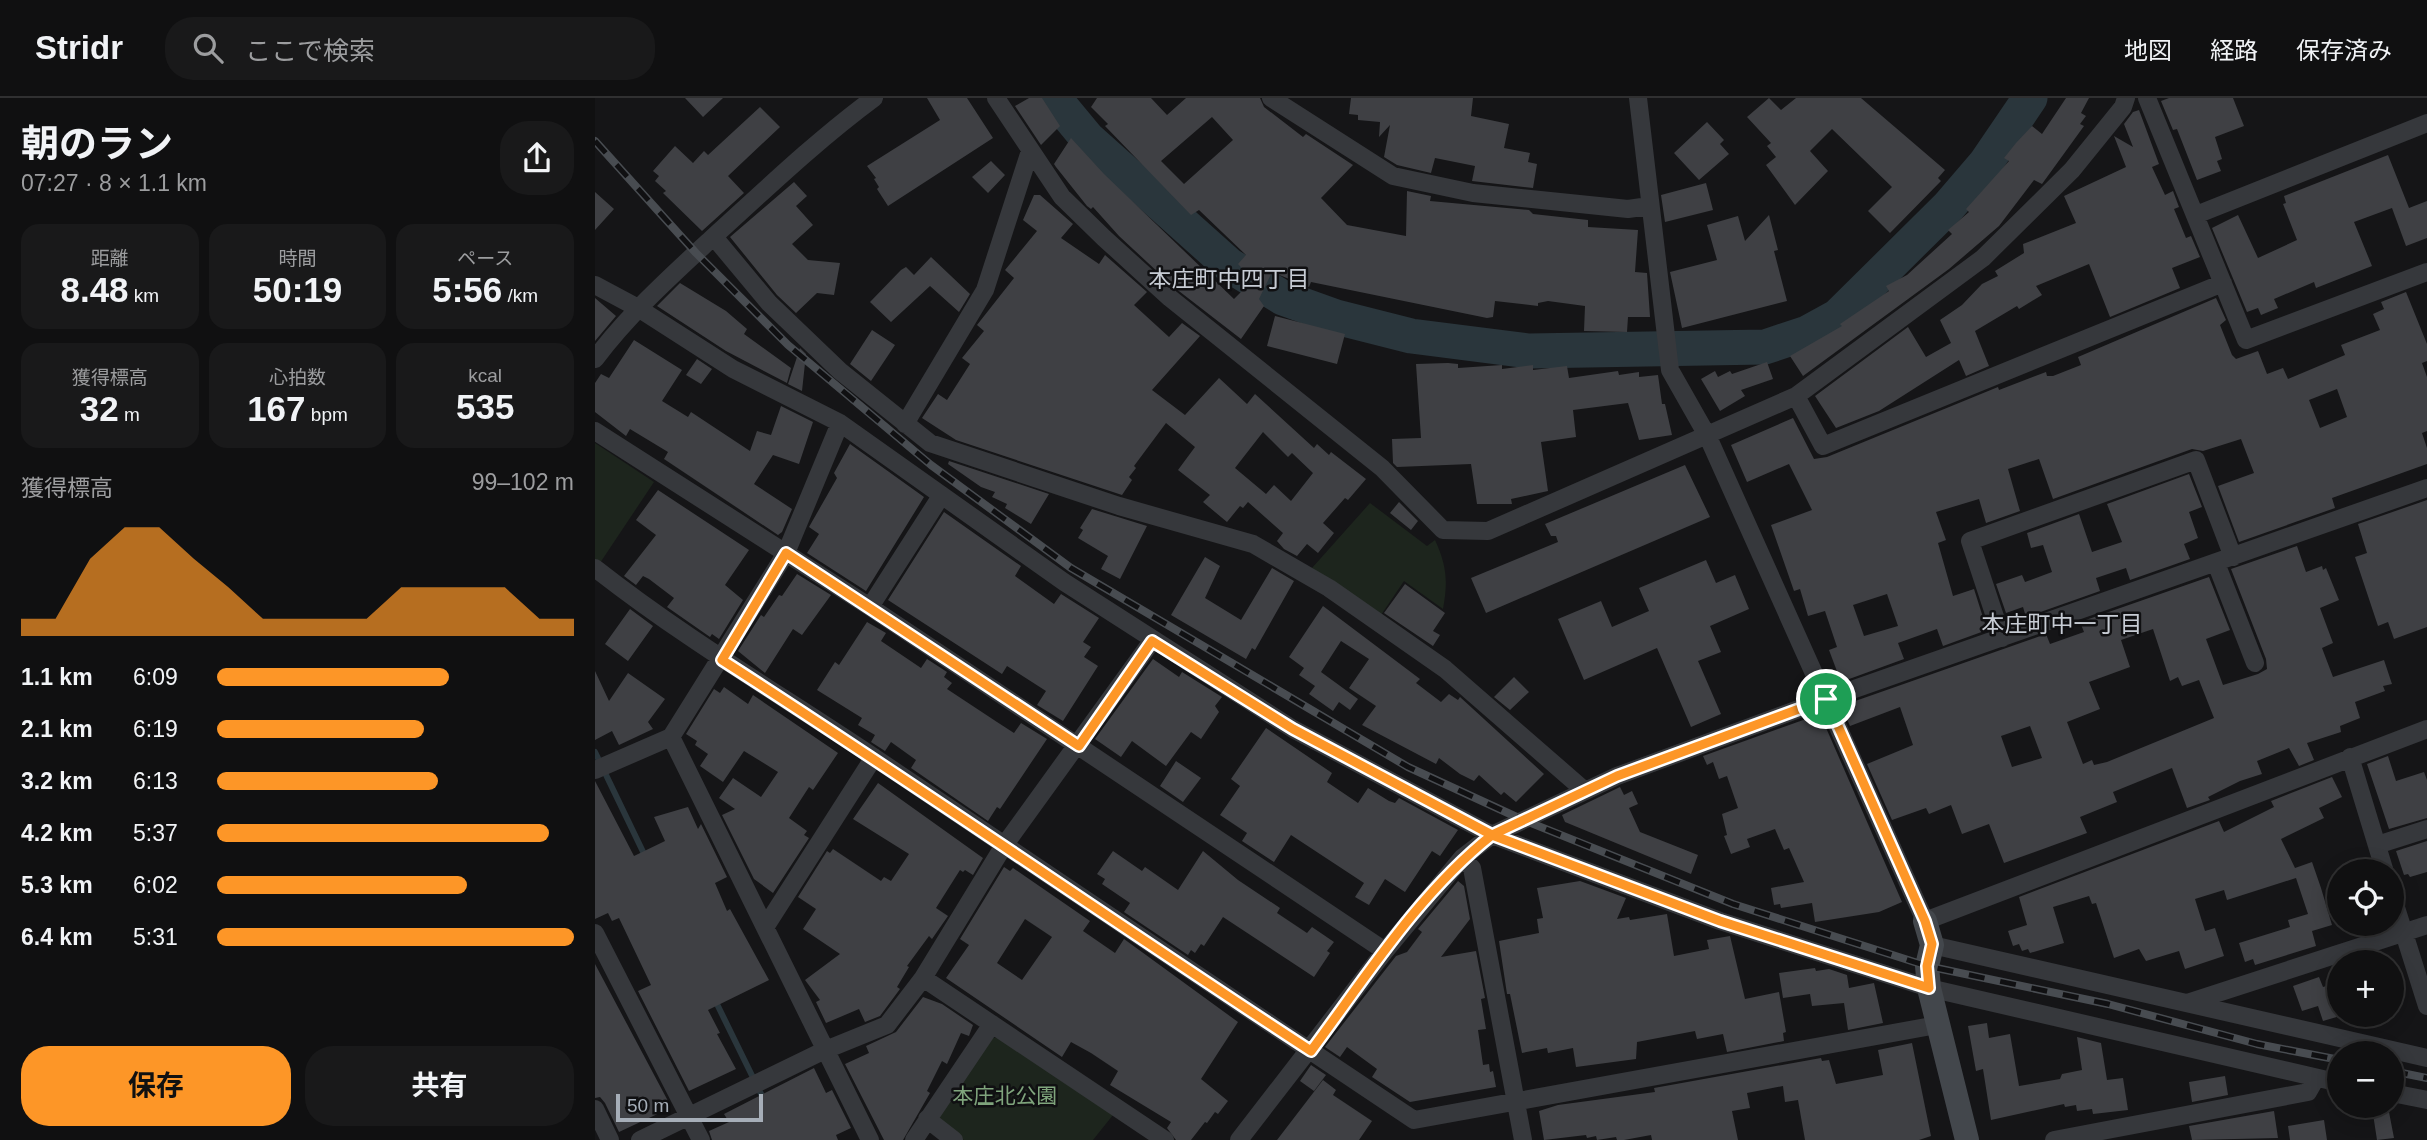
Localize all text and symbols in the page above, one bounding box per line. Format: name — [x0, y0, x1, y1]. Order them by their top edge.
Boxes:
search box — [165, 17, 655, 80]
text: Stridr — [35, 29, 123, 66]
icon: search — [189, 29, 227, 67]
text: ここで検索 — [245, 36, 375, 66]
text: 地図 — [2124, 37, 2172, 64]
text: 経路 — [2210, 37, 2258, 64]
text: 保存済み — [2296, 37, 2392, 64]
button: share — [500, 121, 574, 195]
text: 朝のラン — [21, 123, 173, 165]
text: 07:27 · 8 × 1.1 km — [21, 170, 207, 196]
text: 距離 — [91, 248, 129, 269]
text: 時間 — [278, 248, 317, 269]
text: ペース — [457, 248, 513, 269]
district label: 本庄町中四丁目 — [1149, 266, 1310, 292]
text: 8.48 — [60, 270, 129, 309]
text: 50:19 — [253, 270, 342, 309]
text: 5:56 — [432, 270, 502, 309]
text: km — [129, 285, 159, 306]
text: /km — [502, 285, 538, 306]
text: kcal — [468, 365, 502, 386]
text: 獲得標高 — [72, 367, 148, 388]
text: 心拍数 — [269, 367, 326, 388]
text: 535 — [456, 387, 514, 426]
text: 32 — [80, 389, 119, 428]
text: 167 — [247, 389, 306, 428]
text: m — [119, 404, 140, 425]
text: bpm — [306, 404, 348, 425]
text: 99–102 m — [472, 469, 574, 495]
text: 獲得標高 — [21, 475, 113, 501]
district label: 本庄町中一丁目 — [1982, 611, 2143, 637]
text: 1.1 km — [21, 664, 93, 690]
text: 6:09 — [133, 664, 178, 690]
pin — [1796, 669, 1856, 729]
icon: arrive — [1807, 680, 1845, 718]
text: 2.1 km — [21, 716, 93, 742]
text: 6:19 — [133, 716, 178, 742]
text: 3.2 km — [21, 768, 93, 794]
text: 6:13 — [133, 768, 178, 794]
text: 4.2 km — [21, 820, 93, 846]
text: 5:37 — [133, 820, 178, 846]
map controls — [2327, 859, 2404, 1118]
button: locate — [2327, 859, 2404, 936]
text: 5.3 km — [21, 872, 93, 898]
text: 6:02 — [133, 872, 178, 898]
text: 6.4 km — [21, 924, 93, 950]
text: 5:31 — [133, 924, 178, 950]
button: + — [2327, 950, 2404, 1027]
button: − — [2327, 1041, 2404, 1118]
button: 保存 — [21, 1046, 291, 1126]
button: 共有 — [305, 1046, 574, 1126]
park label: 本庄北公園 — [953, 1084, 1058, 1107]
scale bar — [616, 1091, 763, 1123]
text: 50 m — [627, 1095, 669, 1116]

